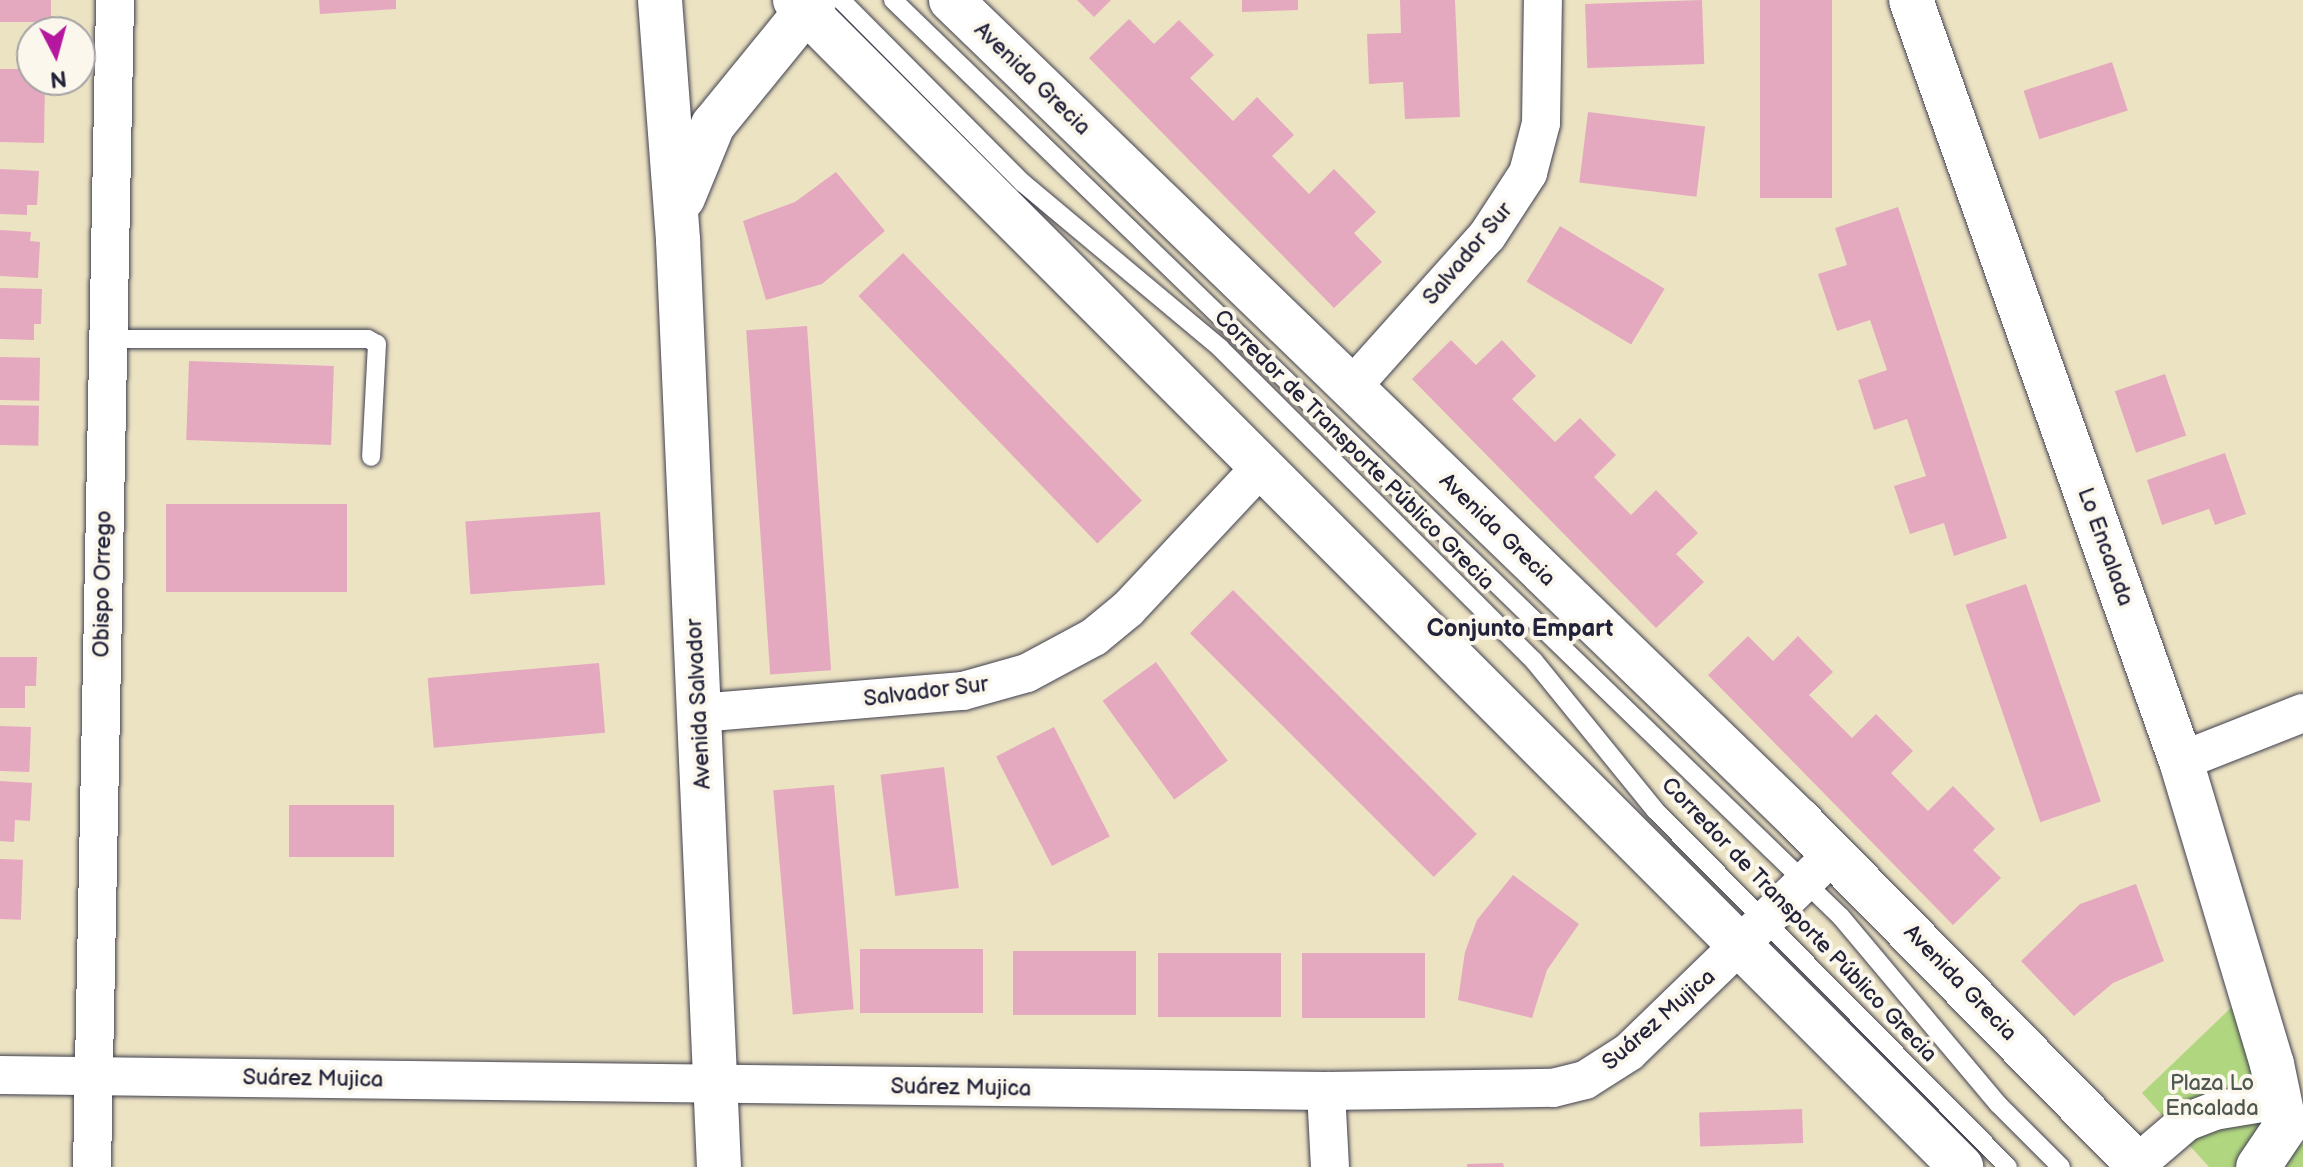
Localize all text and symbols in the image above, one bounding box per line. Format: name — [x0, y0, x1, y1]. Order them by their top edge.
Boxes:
north arrow — [16, 16, 96, 96]
street label: Avenida Grecia — [968, 17, 1096, 141]
text: N — [49, 64, 68, 93]
street label: Salvador Sur — [1417, 197, 1519, 311]
street label: Corredor de Transporte Público Grecia — [1208, 304, 1500, 596]
street label: Avenida Grecia — [1433, 468, 1561, 592]
street label: Lo Encalada — [2071, 484, 2139, 610]
street label: Obispo Orrego — [89, 510, 117, 658]
district label: Conjunto Empart — [1427, 615, 1613, 643]
street label: Avenida Salvador — [681, 618, 717, 790]
street label: Salvador Sur — [862, 671, 990, 713]
street label: Corredor de Transporte Público Grecia — [1655, 772, 1943, 1068]
street label: Avenida Grecia — [1898, 919, 2022, 1047]
street label: Suárez Mujica — [1597, 964, 1721, 1076]
street label: Suárez Mujica — [242, 1065, 384, 1093]
park label: Plaza Lo Encalada — [2165, 1070, 2259, 1122]
street label: Suárez Mujica — [890, 1074, 1032, 1102]

